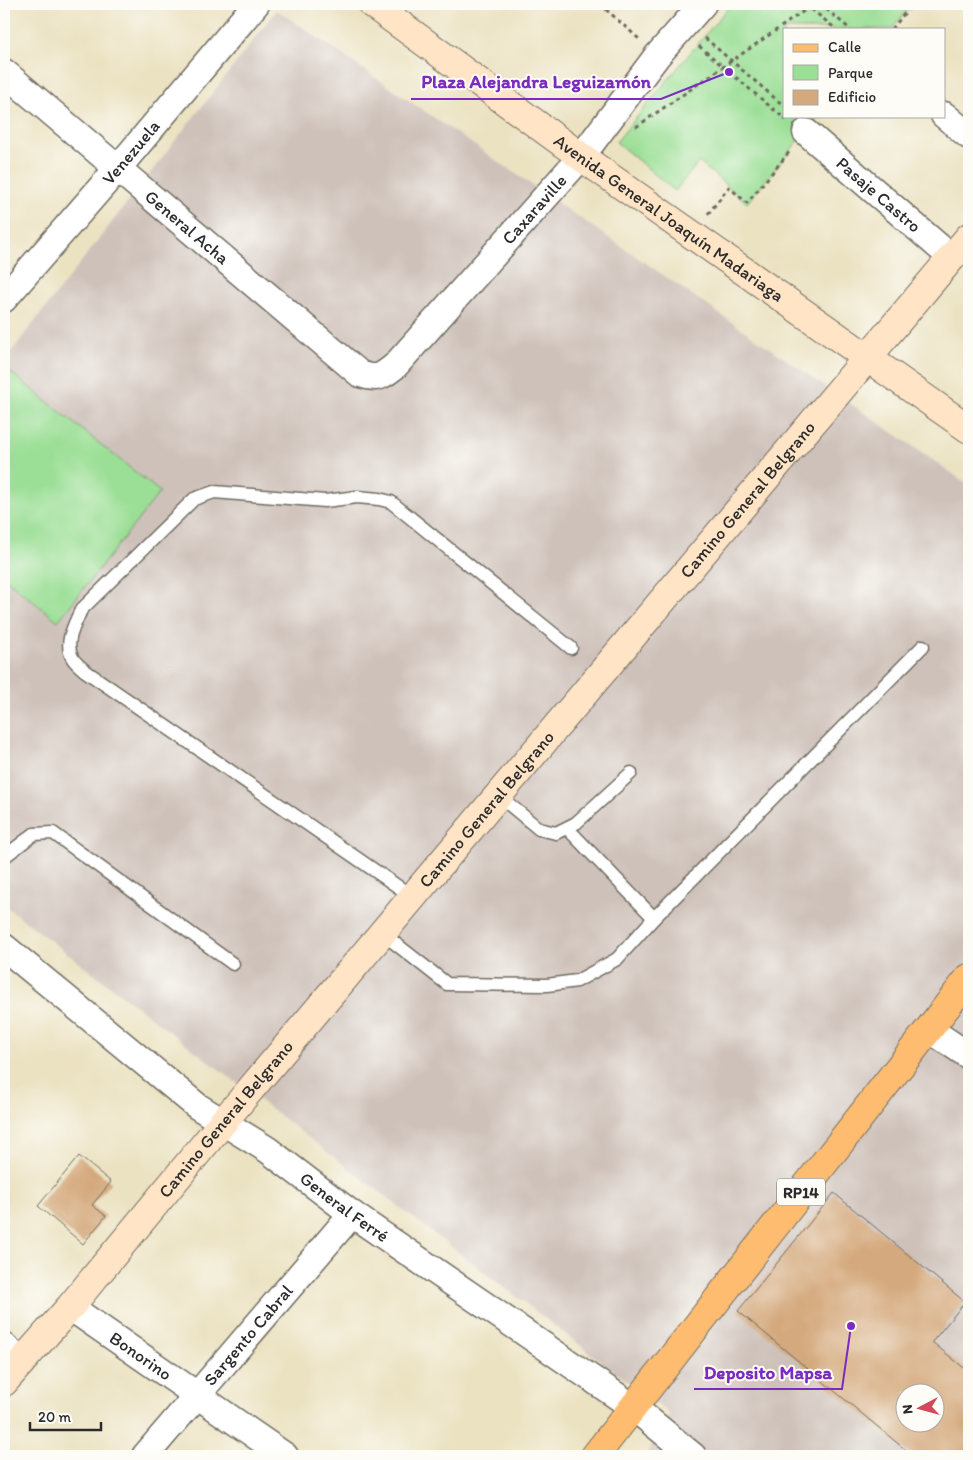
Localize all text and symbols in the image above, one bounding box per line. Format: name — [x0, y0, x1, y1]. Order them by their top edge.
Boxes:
legend — [783, 28, 946, 118]
text: Calle — [828, 38, 861, 56]
text: Parque — [828, 64, 873, 82]
callout: Plaza Alejandra Leguizamón — [411, 65, 661, 99]
text: Plaza Alejandra Leguizamón — [421, 70, 652, 93]
text: Edificio — [828, 88, 876, 106]
street label: Venezuela — [97, 115, 165, 189]
street label: Avenida General Joaquín Madariaga — [550, 130, 788, 307]
street label: Pasaje Castro — [832, 152, 926, 237]
street label: Caxaraville — [497, 170, 571, 249]
street label: General Acha — [140, 185, 234, 270]
street label: Camino General Belgrano — [675, 417, 820, 583]
street label: Camino General Belgrano — [414, 726, 559, 892]
street label: Camino General Belgrano — [154, 1036, 298, 1202]
street label: General Ferré — [296, 1167, 393, 1247]
road number: RP14 — [777, 1178, 825, 1206]
street label: Sargento Cabral — [199, 1280, 298, 1390]
street label: Bonorino — [105, 1327, 176, 1385]
callout: Deposito Mapsa — [694, 1355, 842, 1389]
text: Deposito Mapsa — [704, 1361, 832, 1384]
north arrow — [896, 1382, 946, 1432]
scale bar — [30, 1400, 101, 1432]
text: N — [899, 1404, 917, 1415]
text: 20 m — [38, 1408, 72, 1426]

